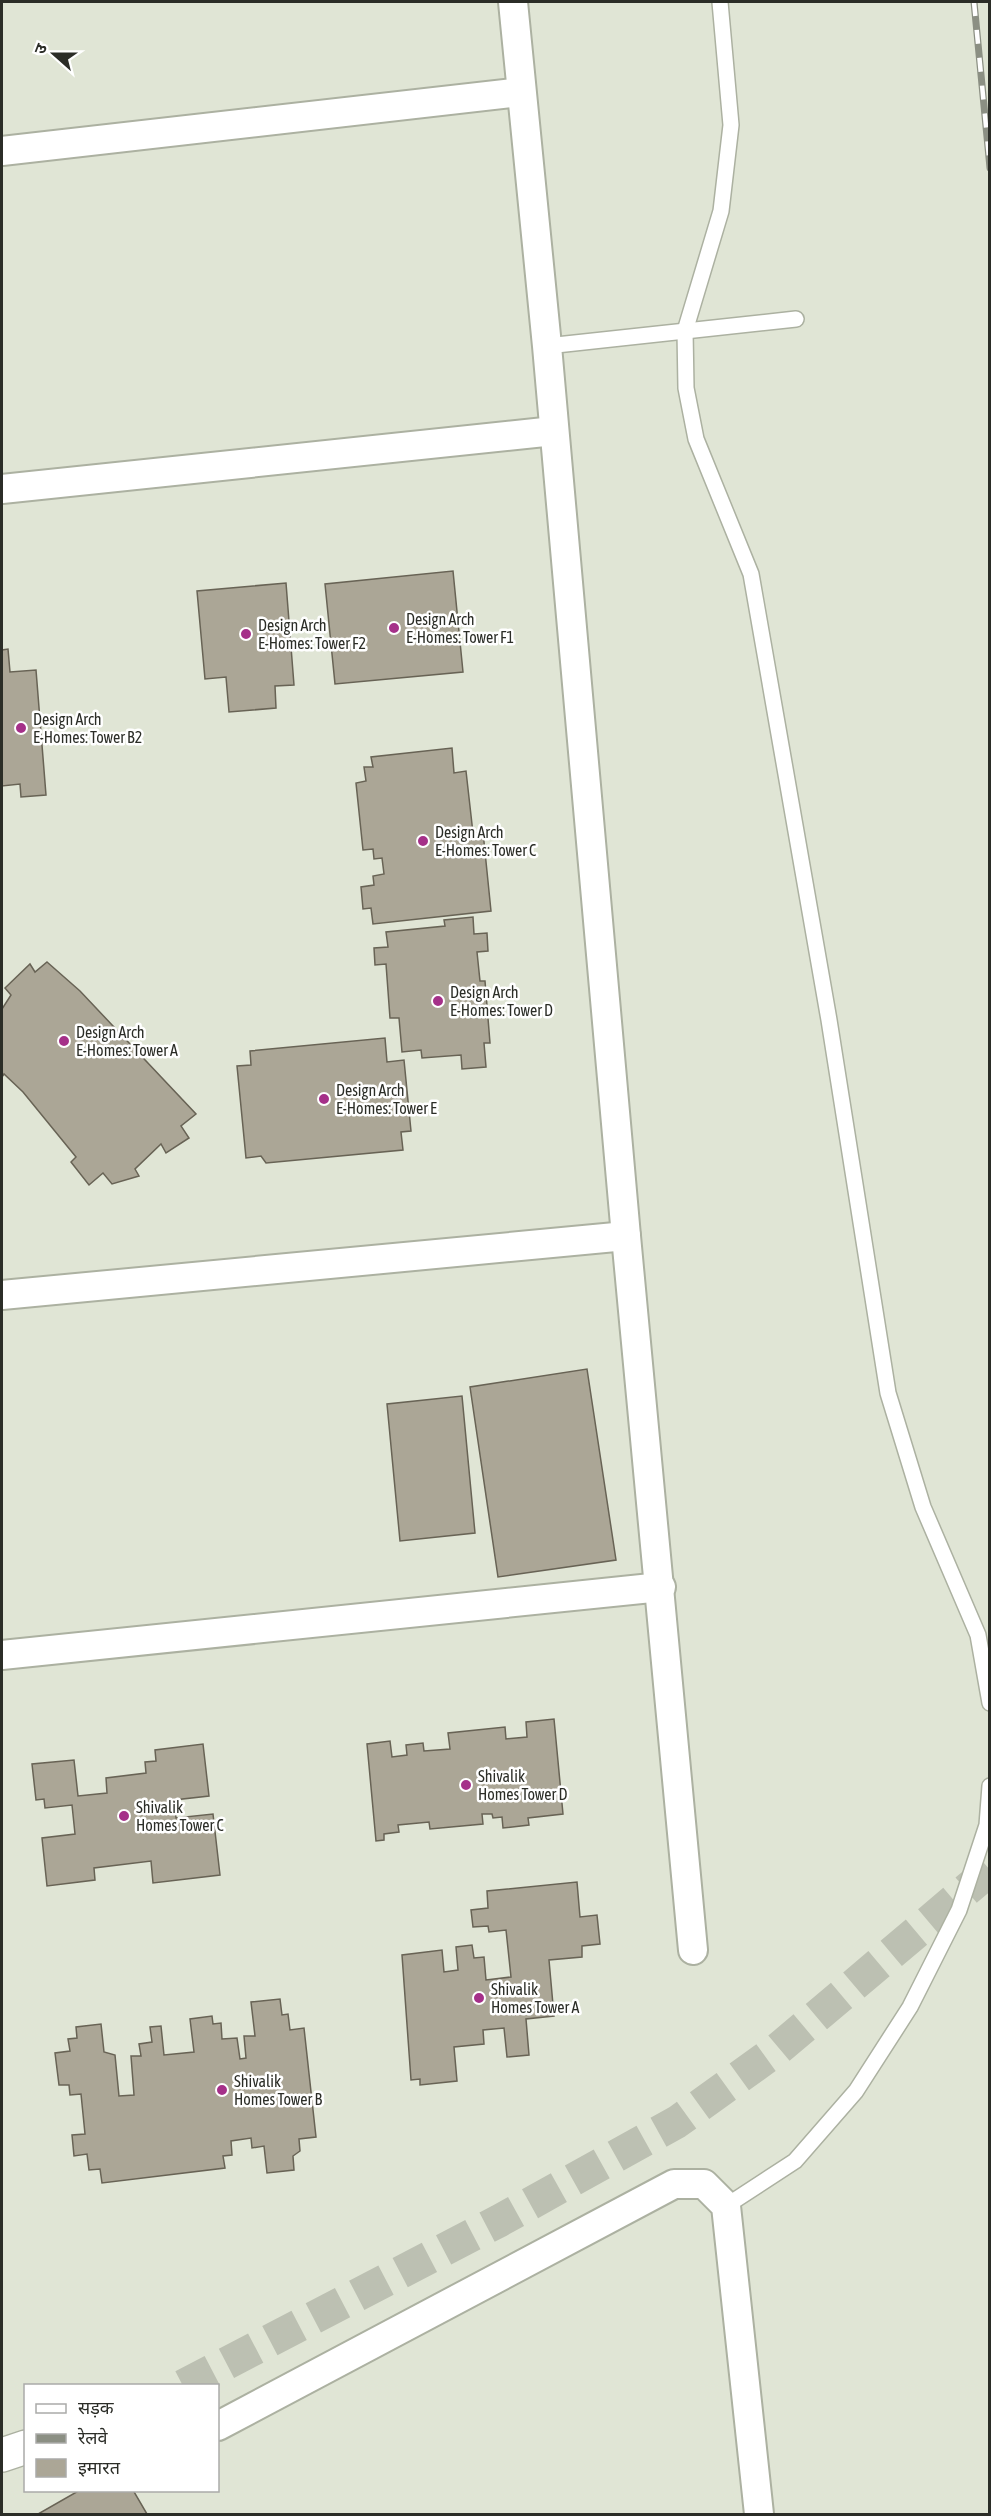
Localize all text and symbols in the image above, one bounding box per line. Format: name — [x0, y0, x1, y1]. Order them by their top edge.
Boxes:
north arrow — [24, 24, 84, 84]
text: उ — [30, 40, 50, 56]
place label: Design Arch E-Homes: Tower F1 — [406, 610, 514, 646]
place label: Design Arch E-Homes: Tower F2 — [258, 616, 366, 652]
marker: Design Arch E-Homes: Tower F1 — [387, 621, 401, 635]
marker: Design Arch E-Homes: Tower F2 — [239, 627, 253, 641]
place label: Design Arch E-Homes: Tower B2 — [33, 710, 142, 746]
marker: Design Arch E-Homes: Tower B2 — [14, 721, 28, 735]
place label: Design Arch E-Homes: Tower C — [435, 823, 536, 859]
marker: Design Arch E-Homes: Tower C — [416, 834, 430, 848]
place label: Design Arch E-Homes: Tower D — [450, 983, 553, 1019]
marker: Design Arch E-Homes: Tower D — [431, 994, 445, 1008]
place label: Design Arch E-Homes: Tower A — [76, 1023, 178, 1059]
marker: Design Arch E-Homes: Tower A — [57, 1034, 71, 1048]
place label: Design Arch E-Homes: Tower E — [336, 1081, 437, 1117]
marker: Design Arch E-Homes: Tower E — [317, 1092, 331, 1106]
place label: Shivalik Homes Tower D — [478, 1767, 567, 1803]
marker: Shivalik Homes Tower D — [459, 1778, 473, 1792]
place label: Shivalik Homes Tower C — [136, 1798, 224, 1834]
marker: Shivalik Homes Tower C — [117, 1809, 131, 1823]
place label: Shivalik Homes Tower A — [491, 1980, 579, 2016]
marker: Shivalik Homes Tower A — [472, 1991, 486, 2005]
place label: Shivalik Homes Tower B — [234, 2072, 322, 2108]
marker: Shivalik Homes Tower B — [215, 2083, 229, 2097]
legend — [24, 2384, 219, 2492]
text: सड़क — [78, 2397, 115, 2418]
text: रेलवे — [77, 2427, 109, 2448]
text: इमारत — [78, 2457, 121, 2478]

